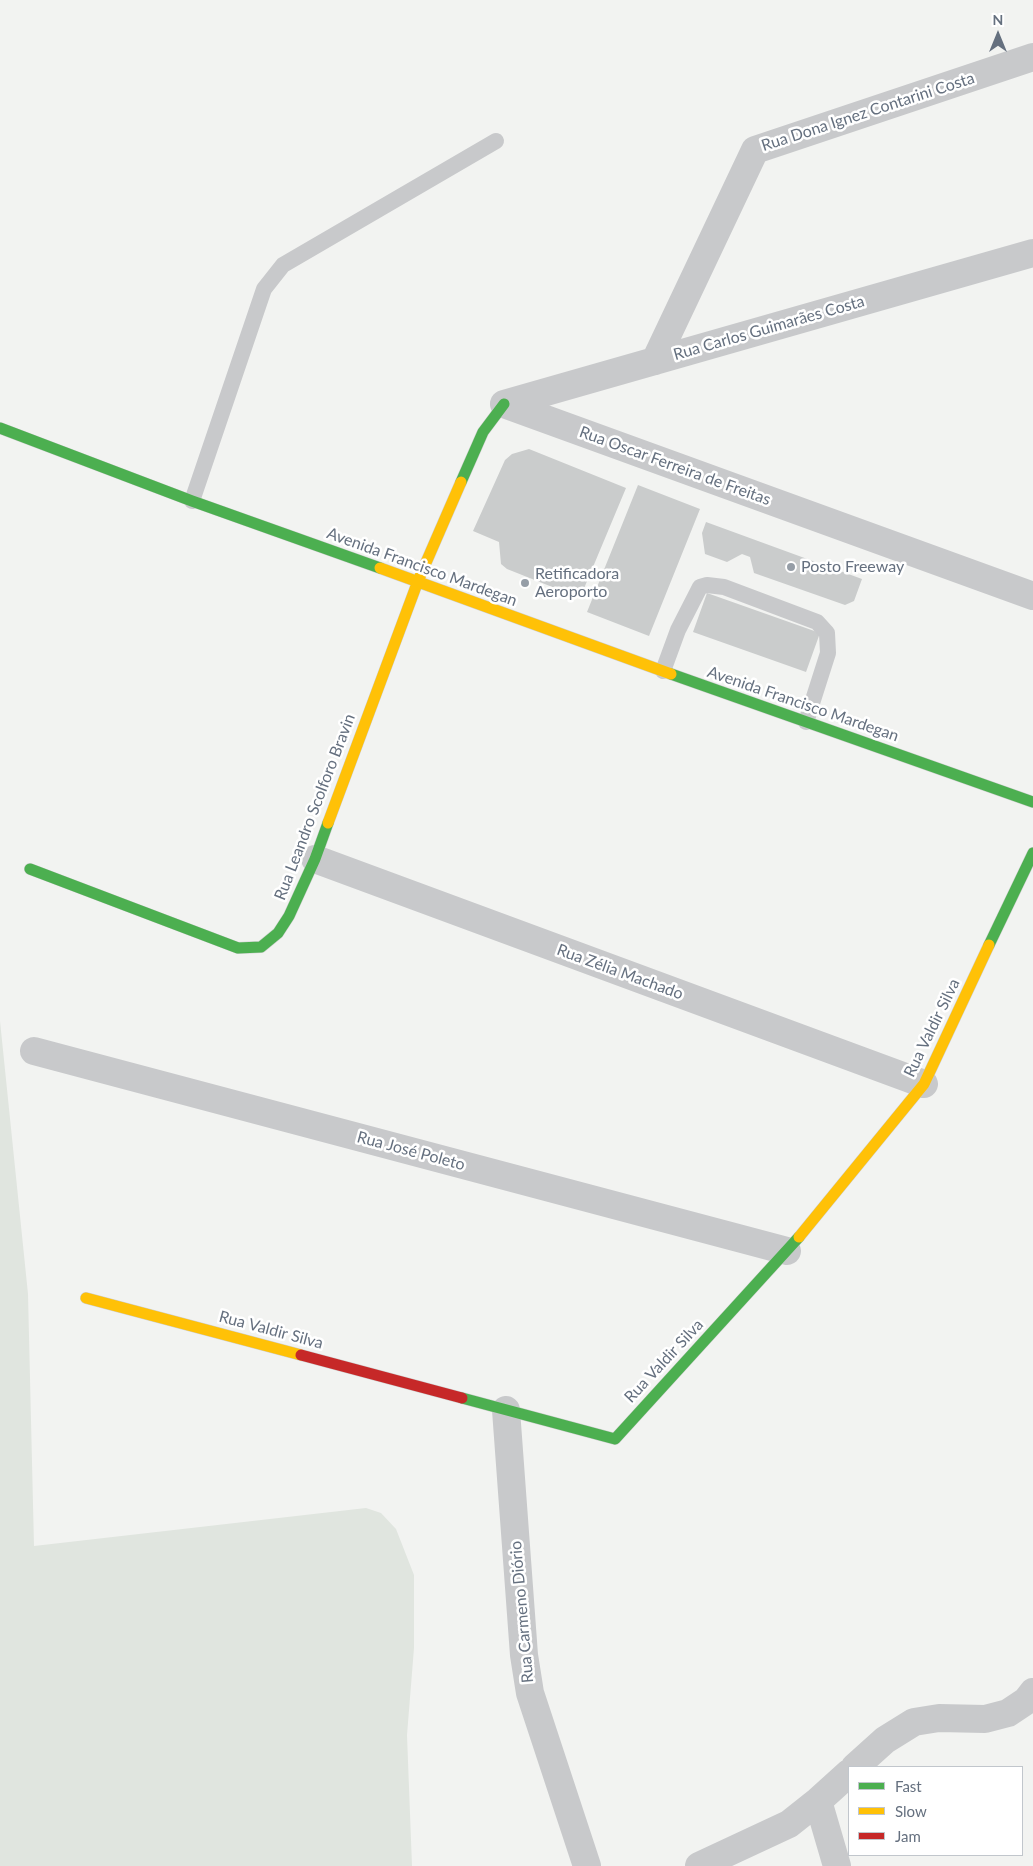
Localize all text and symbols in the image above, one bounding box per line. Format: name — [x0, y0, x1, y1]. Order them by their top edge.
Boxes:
north arrow — [973, 10, 1023, 60]
text: N — [993, 11, 1003, 28]
street label: Rua Dona Ignez Contarini Costa — [759, 68, 977, 156]
street label: Rua Carlos Guimarães Costa — [671, 292, 867, 364]
street label: Rua Oscar Ferreira de Freitas — [577, 422, 773, 510]
street label: Avenida Francisco Mardegan — [324, 524, 520, 610]
place label: Posto Freeway — [801, 557, 904, 577]
marker: Posto Freeway — [785, 561, 797, 573]
place label: Retificadora Aeroporto — [535, 564, 619, 602]
marker: Retificadora Aeroporto — [519, 577, 531, 589]
street label: Avenida Francisco Mardegan — [705, 662, 901, 746]
street label: Rua Leandro Scolforo Bravin — [271, 711, 359, 903]
street label: Rua Zélia Machado — [554, 940, 686, 1004]
street label: Rua Valdir Silva — [900, 976, 964, 1080]
street label: Rua José Poleto — [355, 1127, 467, 1175]
street label: Rua Valdir Silva — [217, 1307, 325, 1353]
street label: Rua Valdir Silva — [620, 1315, 708, 1407]
street label: Rua Carmeno Diório — [506, 1540, 538, 1684]
legend — [848, 1766, 1023, 1856]
text: Fast — [895, 1777, 922, 1795]
text: Slow — [895, 1802, 927, 1820]
text: Jam — [895, 1827, 921, 1845]

